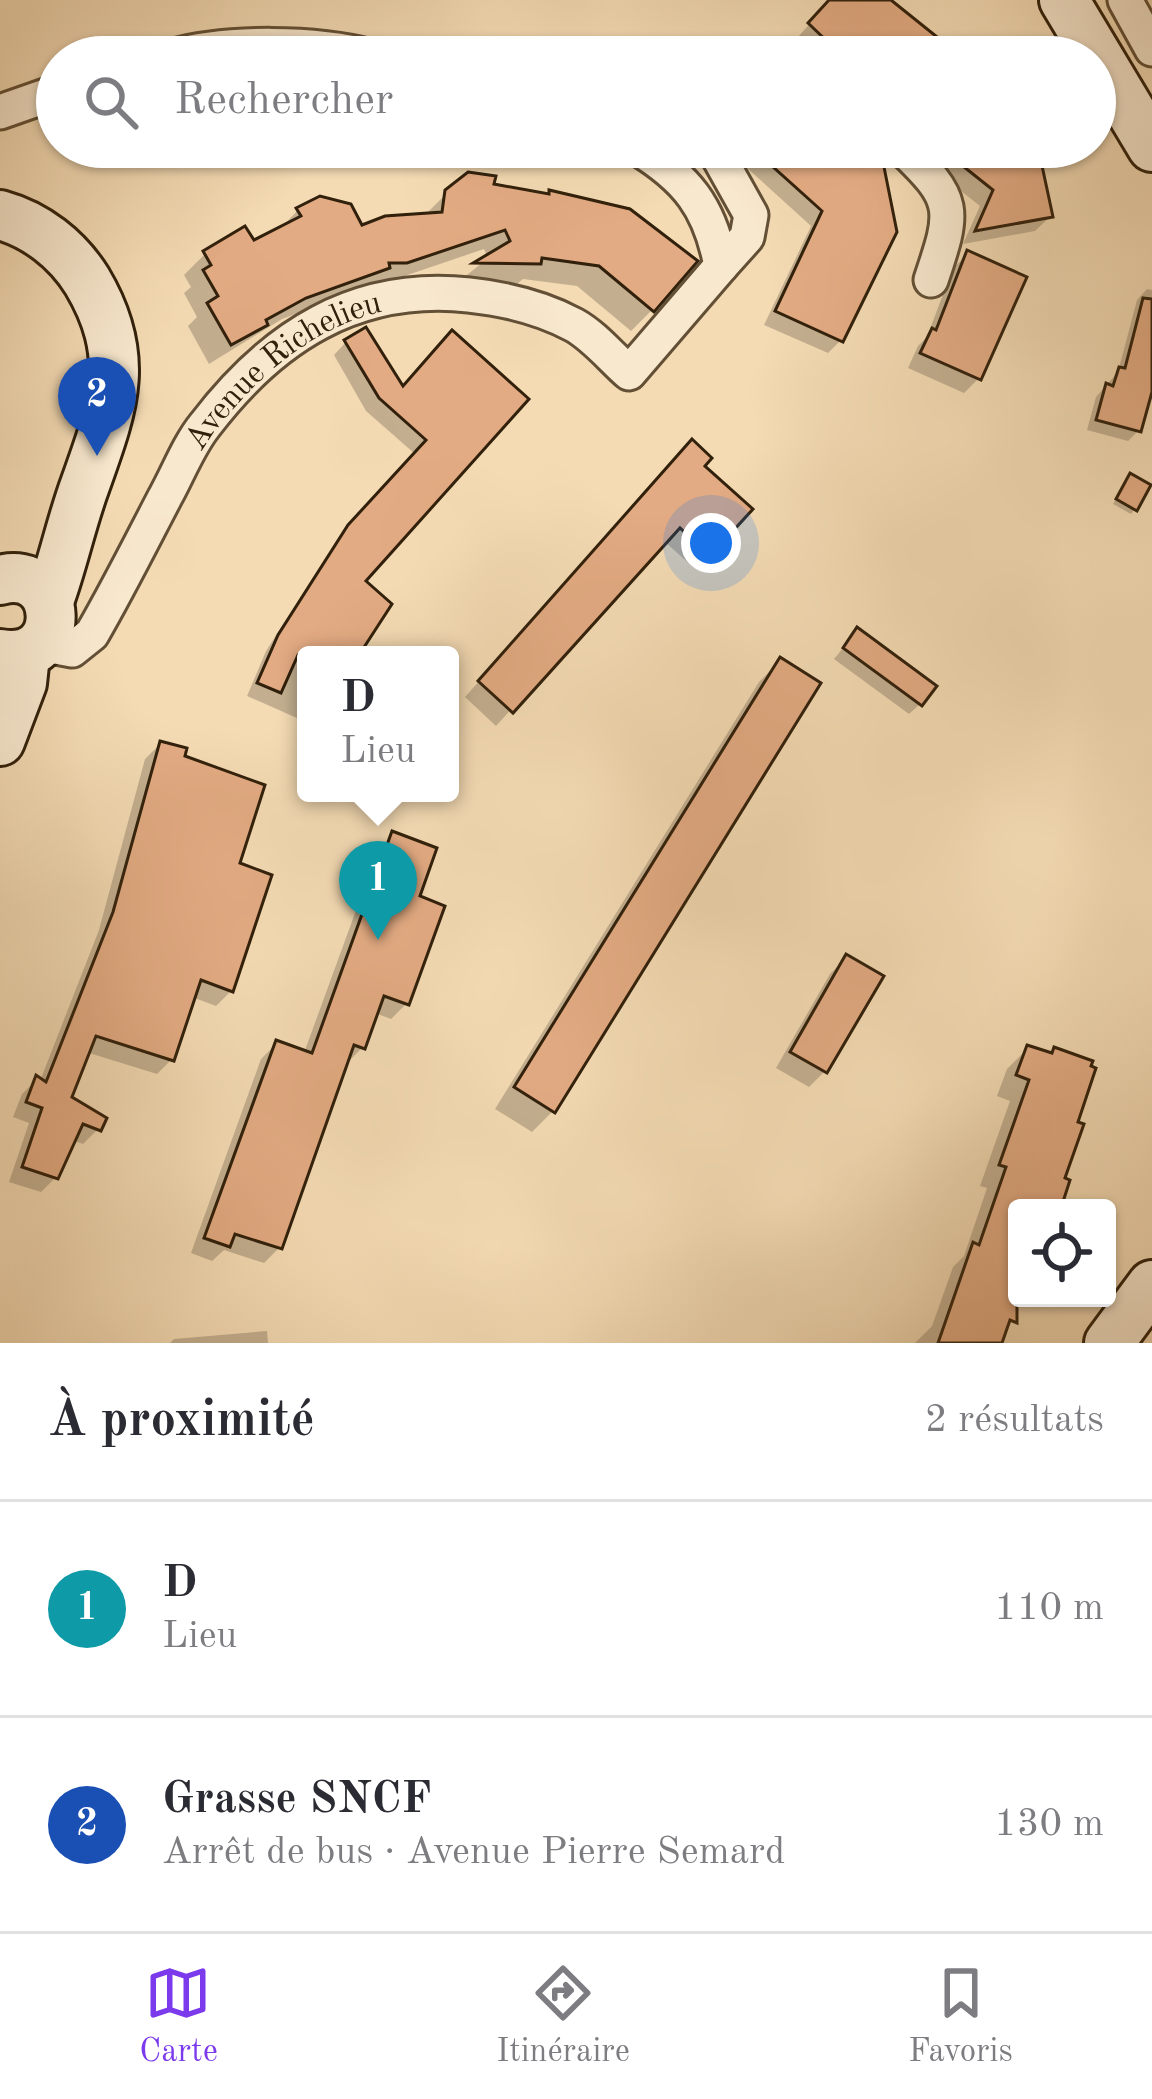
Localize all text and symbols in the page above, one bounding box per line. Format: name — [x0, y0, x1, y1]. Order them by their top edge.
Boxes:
search box — [36, 36, 1116, 168]
icon: search — [78, 69, 144, 135]
text: Rechercher — [174, 79, 393, 124]
street label: Avenue Richelieu — [180, 287, 385, 457]
pin: 2 — [58, 357, 136, 456]
your location — [681, 513, 741, 573]
popup — [297, 646, 459, 802]
text: D — [340, 677, 376, 722]
text: Lieu — [340, 732, 416, 771]
pin: 1 — [339, 841, 417, 940]
map controls — [1008, 1199, 1116, 1307]
button: locate — [1008, 1199, 1116, 1307]
text: À proximité — [48, 1396, 315, 1447]
text: 2 résultats — [925, 1401, 1104, 1440]
text: D — [162, 1562, 197, 1607]
text: 1 — [76, 1589, 98, 1628]
text: 110 m — [994, 1589, 1104, 1628]
text: Lieu — [162, 1617, 237, 1656]
text: Grasse SNCF — [162, 1778, 431, 1823]
text: 2 — [76, 1805, 98, 1844]
text: 130 m — [994, 1805, 1104, 1844]
text: Arrêt de bus · Avenue Pierre Semard — [162, 1833, 785, 1872]
tab: Carte — [139, 1960, 218, 2073]
tab: Itinéraire — [496, 1960, 630, 2073]
tab: Favoris — [908, 1960, 1013, 2073]

